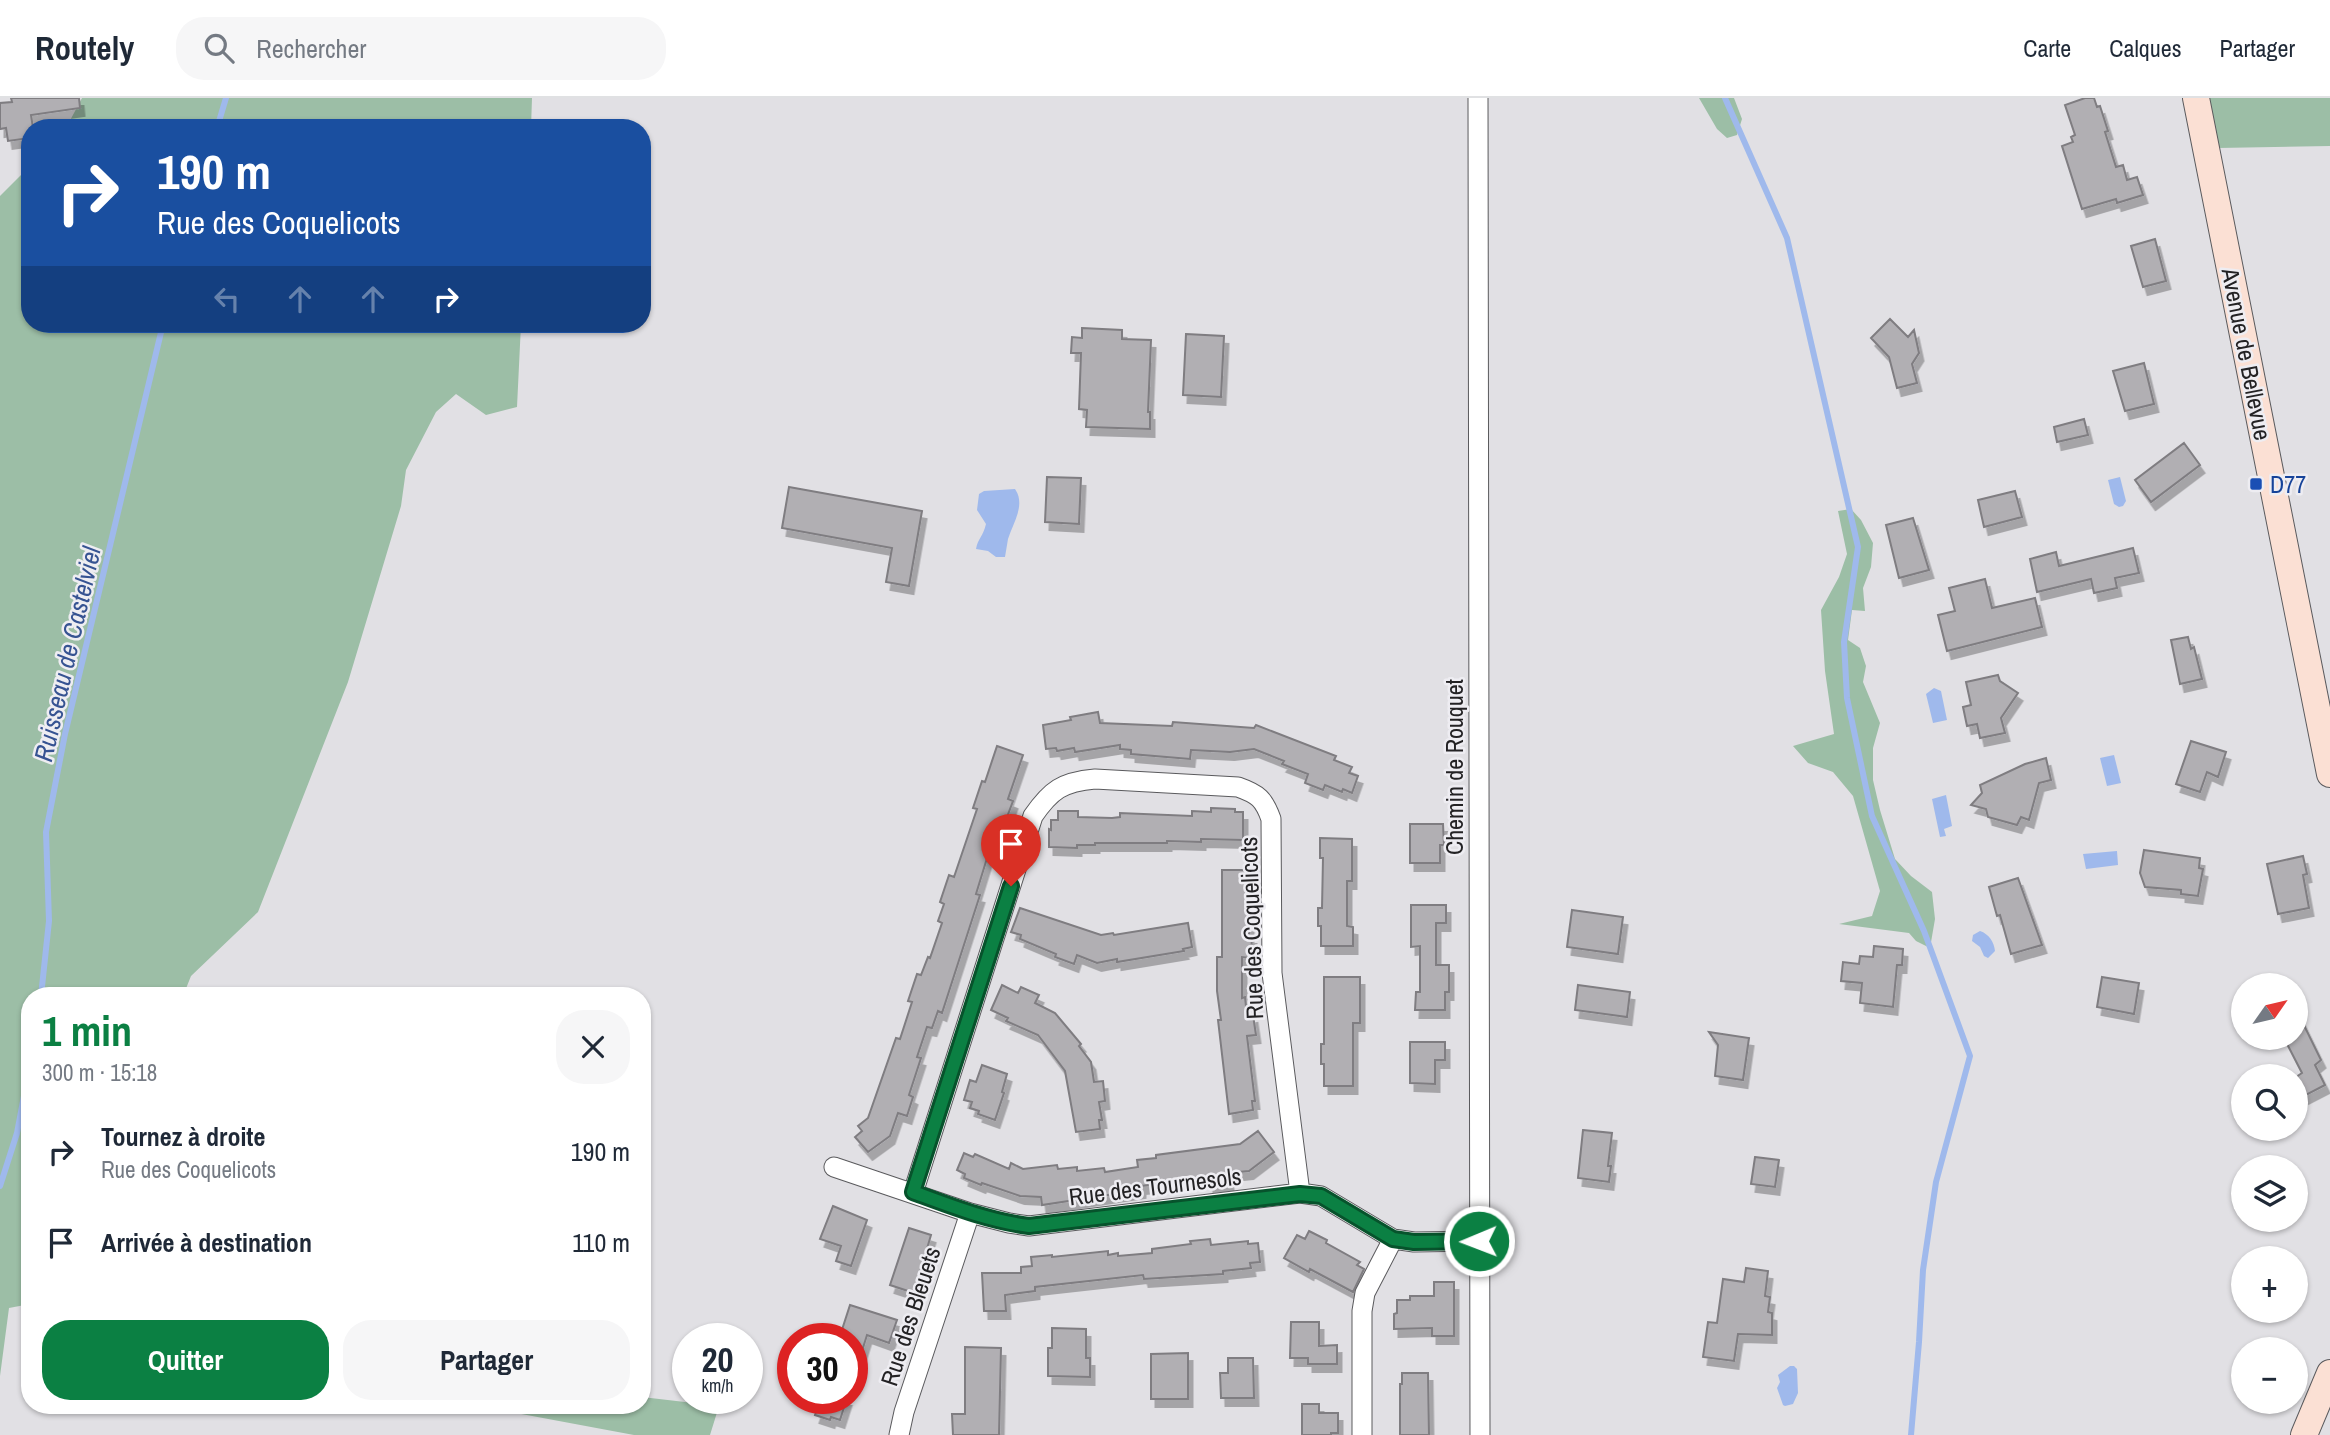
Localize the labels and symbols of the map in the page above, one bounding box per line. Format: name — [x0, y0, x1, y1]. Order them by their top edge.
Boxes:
street label: Avenue de Bellevue — [2214, 264, 2279, 443]
place label: D77 — [2270, 468, 2306, 500]
marker: D77 — [2248, 476, 2264, 492]
water label: Ruisseau de Castelviel — [25, 542, 109, 765]
street label: Chemin de Rouquet — [1438, 678, 1470, 855]
pin — [981, 814, 1041, 886]
street label: Rue des Coquelicots — [1232, 836, 1270, 1020]
north arrow — [2231, 973, 2308, 1050]
street label: Rue des Tournesols — [1067, 1160, 1243, 1212]
position arrow — [1442, 1204, 1516, 1278]
street label: Rue des Bleuets — [872, 1242, 948, 1390]
speed limit sign: 30 — [777, 1323, 868, 1414]

